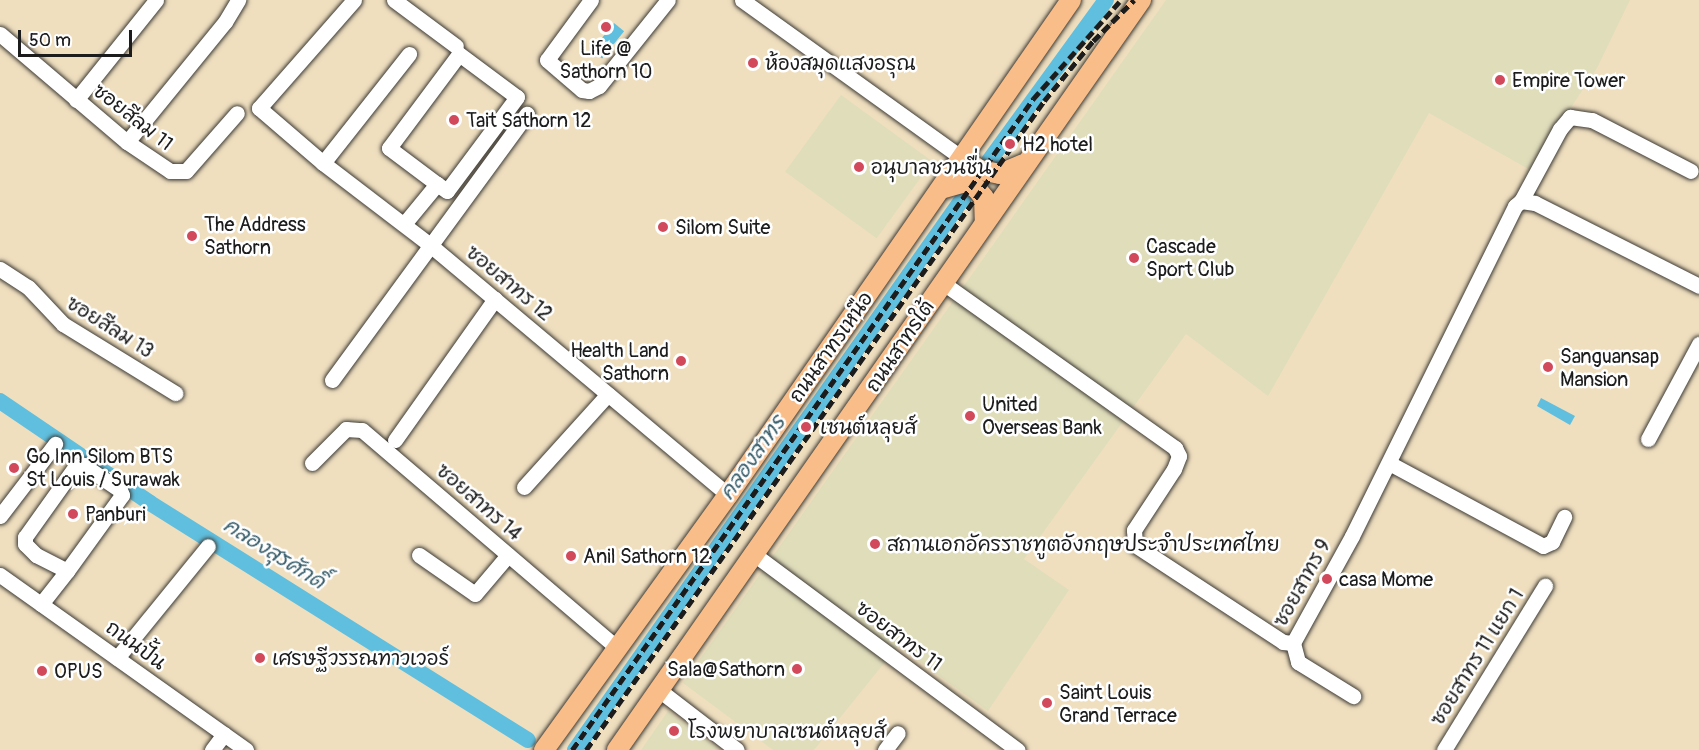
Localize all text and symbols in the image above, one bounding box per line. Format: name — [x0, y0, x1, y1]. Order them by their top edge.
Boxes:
scale bar — [21, 18, 135, 56]
marker: Life @ Sathorn 10 — [599, 20, 613, 34]
text: 50 m — [29, 29, 71, 52]
place label: Life @ Sathorn 10 — [560, 36, 652, 83]
place label: ห้องสมุดแสงอรุณ — [765, 51, 915, 75]
marker: ห้องสมุดแสงอรุณ — [746, 56, 760, 70]
place label: Empire Tower — [1512, 68, 1625, 92]
marker: Empire Tower — [1493, 73, 1507, 87]
street label: ซอยสีลม 11 — [88, 78, 178, 156]
place label: Tait Sathorn 12 — [466, 108, 591, 132]
marker: Tait Sathorn 12 — [447, 113, 461, 127]
place label: H2 hotel — [1022, 132, 1093, 156]
marker: H2 hotel — [1003, 137, 1017, 151]
place label: อนุบาลชวนชื่น — [871, 155, 992, 179]
marker: อนุบาลชวนชื่น — [852, 160, 866, 174]
place label: The Address Sathorn — [204, 213, 306, 260]
place label: Silom Suite — [675, 215, 770, 239]
marker: Silom Suite — [656, 220, 670, 234]
marker: The Address Sathorn — [185, 229, 199, 243]
place label: Cascade Sport Club — [1146, 234, 1234, 281]
street label: ซอยสาทร 12 — [461, 240, 557, 326]
marker: Cascade Sport Club — [1127, 251, 1141, 265]
street label: ถนนสาทรเหนือ — [784, 287, 878, 407]
street label: ซอยสีลม 13 — [62, 291, 158, 363]
street label: ถนนสาทรใต้ — [860, 295, 940, 397]
place label: Health Land Sathorn — [570, 338, 669, 385]
place label: Sanguansap Mansion — [1560, 344, 1659, 391]
marker: Health Land Sathorn — [674, 354, 688, 368]
marker: Sanguansap Mansion — [1541, 360, 1555, 374]
place label: United Overseas Bank — [982, 392, 1102, 439]
marker: United Overseas Bank — [963, 409, 977, 423]
water label: คลองสาทร — [715, 411, 791, 505]
place label: เซนต์หลุยส์ — [820, 415, 917, 439]
marker: เซนต์หลุยส์ — [797, 418, 815, 436]
place label: Go Inn Silom BTS St Louis / Surawak — [26, 444, 180, 491]
street label: ซอยสาทร 14 — [431, 458, 527, 546]
marker: Go Inn Silom BTS St Louis / Surawak — [7, 461, 21, 475]
place label: Panburi — [85, 502, 146, 526]
marker: Panburi — [66, 507, 80, 521]
water label: คลองสุรศักดิ์ — [219, 513, 329, 595]
place label: สถานเอกอัครราชทูตอังกฤษประจำประเทศไทย — [887, 532, 1280, 556]
street label: ซอยสาทร 9 — [1268, 535, 1336, 631]
marker: สถานเอกอัครราชทูตอังกฤษประจำประเทศไทย — [868, 537, 882, 551]
place label: Anil Sathorn 12 — [583, 544, 710, 568]
marker: Anil Sathorn 12 — [564, 549, 578, 563]
place label: casa Mome — [1339, 567, 1433, 591]
marker: casa Mome — [1320, 572, 1334, 586]
street label: ซอยสาทร 11 แยก 1 — [1425, 584, 1529, 730]
street label: ซอยสาทร 11 — [851, 596, 947, 676]
street label: ถนนปั้น — [101, 615, 171, 675]
place label: เศรษฐีวรรณทาวเวอร์ — [272, 646, 449, 670]
marker: เศรษฐีวรรณทาวเวอร์ — [253, 651, 267, 665]
place label: Sala@Sathorn — [667, 657, 785, 681]
place label: OPUS — [54, 659, 103, 683]
marker: Sala@Sathorn — [790, 662, 804, 676]
marker: OPUS — [35, 664, 49, 678]
place label: Saint Louis Grand Terrace — [1059, 680, 1177, 727]
marker: Saint Louis Grand Terrace — [1040, 696, 1054, 710]
place label: โรงพยาบาลเซนต์หลุยส์ — [688, 719, 886, 743]
marker: โรงพยาบาลเซนต์หลุยส์ — [665, 722, 683, 740]

